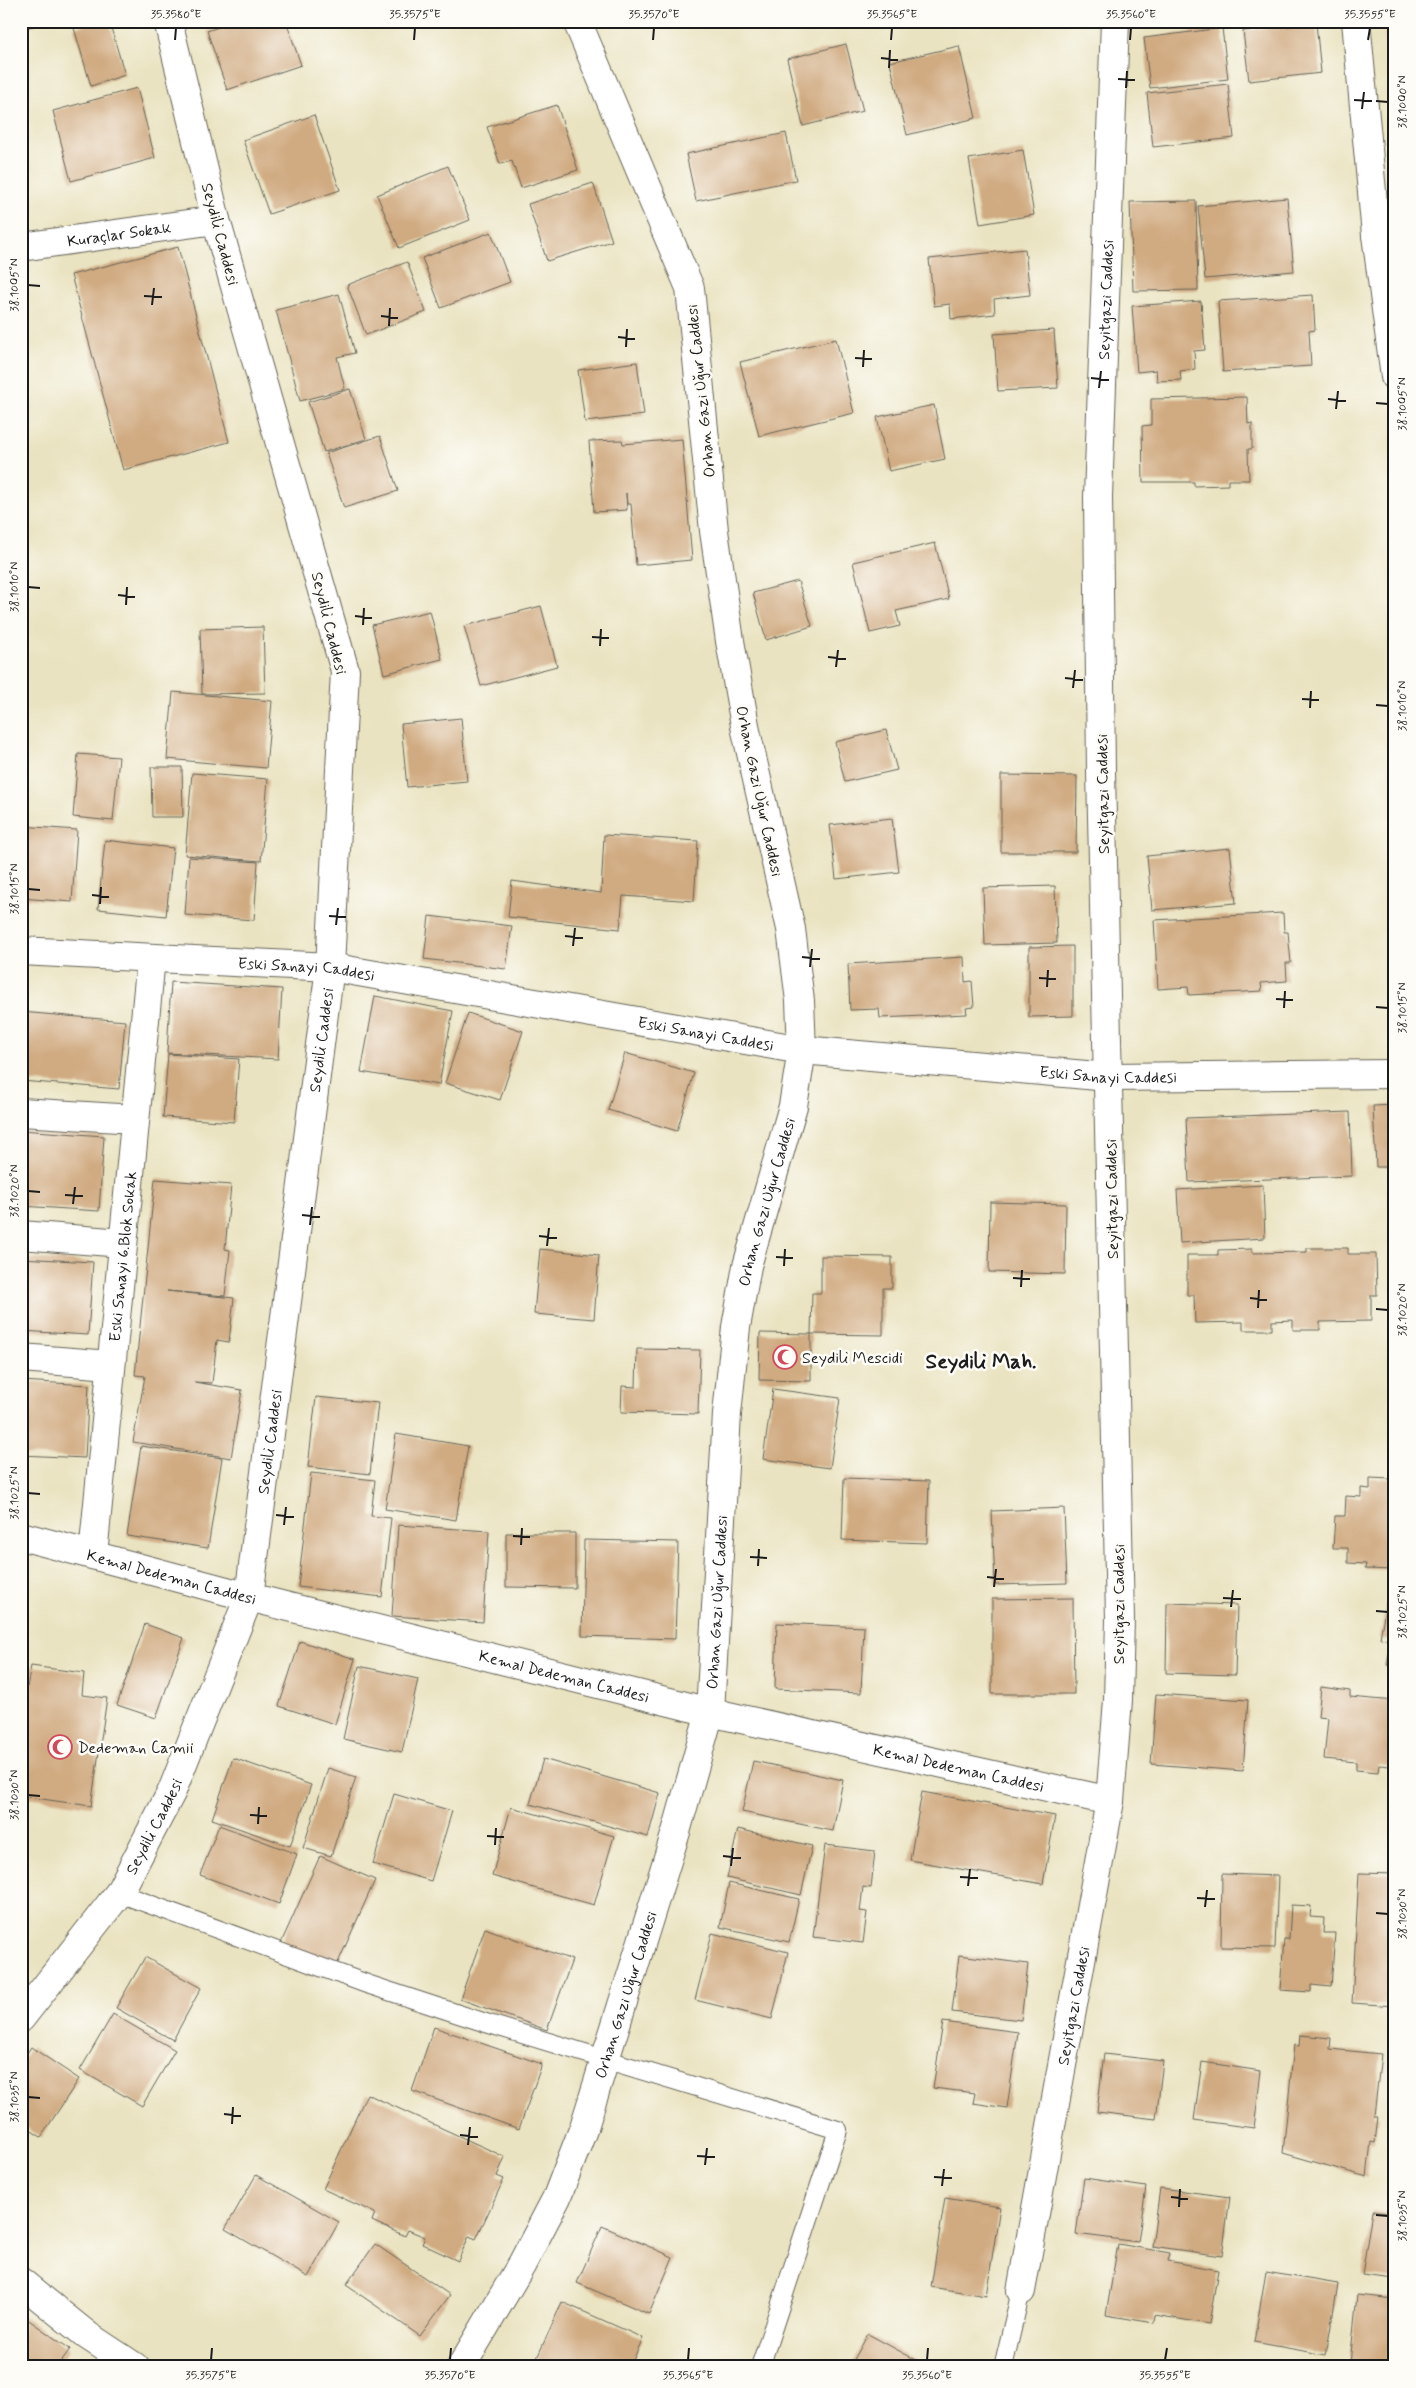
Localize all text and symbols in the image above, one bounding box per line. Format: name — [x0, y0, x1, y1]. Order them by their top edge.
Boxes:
text: 35.3580°E — [151, 7, 201, 23]
text: 35.3575°E — [389, 7, 441, 23]
text: 35.3570°E — [629, 7, 679, 23]
text: 35.3565°E — [867, 7, 917, 23]
text: 35.3560°E — [1106, 7, 1156, 23]
text: 35.3555°E — [1344, 7, 1396, 23]
text: 38.1000°N — [1395, 75, 1411, 129]
street label: Seydili Caddesi — [196, 181, 243, 288]
street label: Kuraçlar Sokak — [66, 217, 173, 252]
street label: Seyitgazi Caddesi — [1094, 239, 1119, 360]
text: 38.1005°N — [7, 258, 23, 312]
street label: Orhan Gazi Uğur Caddesi — [682, 303, 721, 479]
text: 38.1005°N — [1395, 377, 1411, 431]
text: 38.1010°N — [7, 562, 23, 612]
street label: Seydili Caddesi — [306, 570, 352, 677]
text: 38.1010°N — [1395, 681, 1411, 731]
street label: Orhan Gazi Uğur Caddesi — [730, 704, 787, 879]
street label: Seyitgazi Caddesi — [1092, 733, 1115, 854]
text: 38.1015°N — [7, 864, 23, 914]
street label: Eski Sanayi Caddesi — [237, 953, 376, 987]
text: 38.1015°N — [1395, 983, 1411, 1033]
street label: Seydili Caddesi — [305, 986, 339, 1094]
street label: Eski Sanayi Caddesi — [636, 1012, 775, 1057]
street label: Eski Sanayi Caddesi — [1039, 1062, 1177, 1089]
street label: Orhan Gazi Uğur Caddesi — [735, 1115, 801, 1288]
street label: Seyitgazi Caddesi — [1101, 1138, 1124, 1259]
text: 38.1020°N — [7, 1165, 23, 1217]
street label: Eski Sanayi 6.Blok Sokak — [105, 1170, 142, 1343]
text: 38.1020°N — [1395, 1284, 1411, 1336]
mosque icon: Seydili Mescidi — [772, 1344, 798, 1370]
place label: Seydili Mescidi — [802, 1348, 903, 1369]
district label: Seydili Mah. — [926, 1348, 1037, 1376]
street label: Seydili Caddesi — [253, 1388, 288, 1495]
text: 38.1025°N — [7, 1466, 23, 1520]
street label: Orhan Gazi Uğur Caddesi — [702, 1514, 733, 1690]
street label: Seyitgazi Caddesi — [1109, 1544, 1130, 1664]
street label: Kemal Dedeman Caddesi — [84, 1545, 258, 1610]
text: 38.1025°N — [1395, 1585, 1411, 1639]
street label: Kemal Dedeman Caddesi — [477, 1646, 651, 1708]
mosque icon: Dedeman Camii — [47, 1734, 73, 1760]
place label: Dedeman Camii — [78, 1738, 194, 1759]
street label: Kemal Dedeman Caddesi — [871, 1740, 1046, 1798]
text: 38.1030°N — [7, 1770, 23, 1820]
street label: Seydili Caddesi — [121, 1775, 188, 1878]
text: 38.1030°N — [1395, 1889, 1411, 1939]
street label: Orhan Gazi Uğur Caddesi — [591, 1908, 663, 2081]
street label: Seyitgazi Caddesi — [1053, 1944, 1095, 2067]
text: 38.1035°N — [7, 2071, 23, 2123]
text: 38.1035°N — [1395, 2190, 1411, 2242]
text: 35.3575°E — [185, 2368, 237, 2384]
text: 35.3570°E — [425, 2368, 475, 2384]
text: 35.3565°E — [663, 2368, 713, 2384]
text: 35.3560°E — [902, 2368, 952, 2384]
text: 35.3555°E — [1139, 2368, 1191, 2384]

